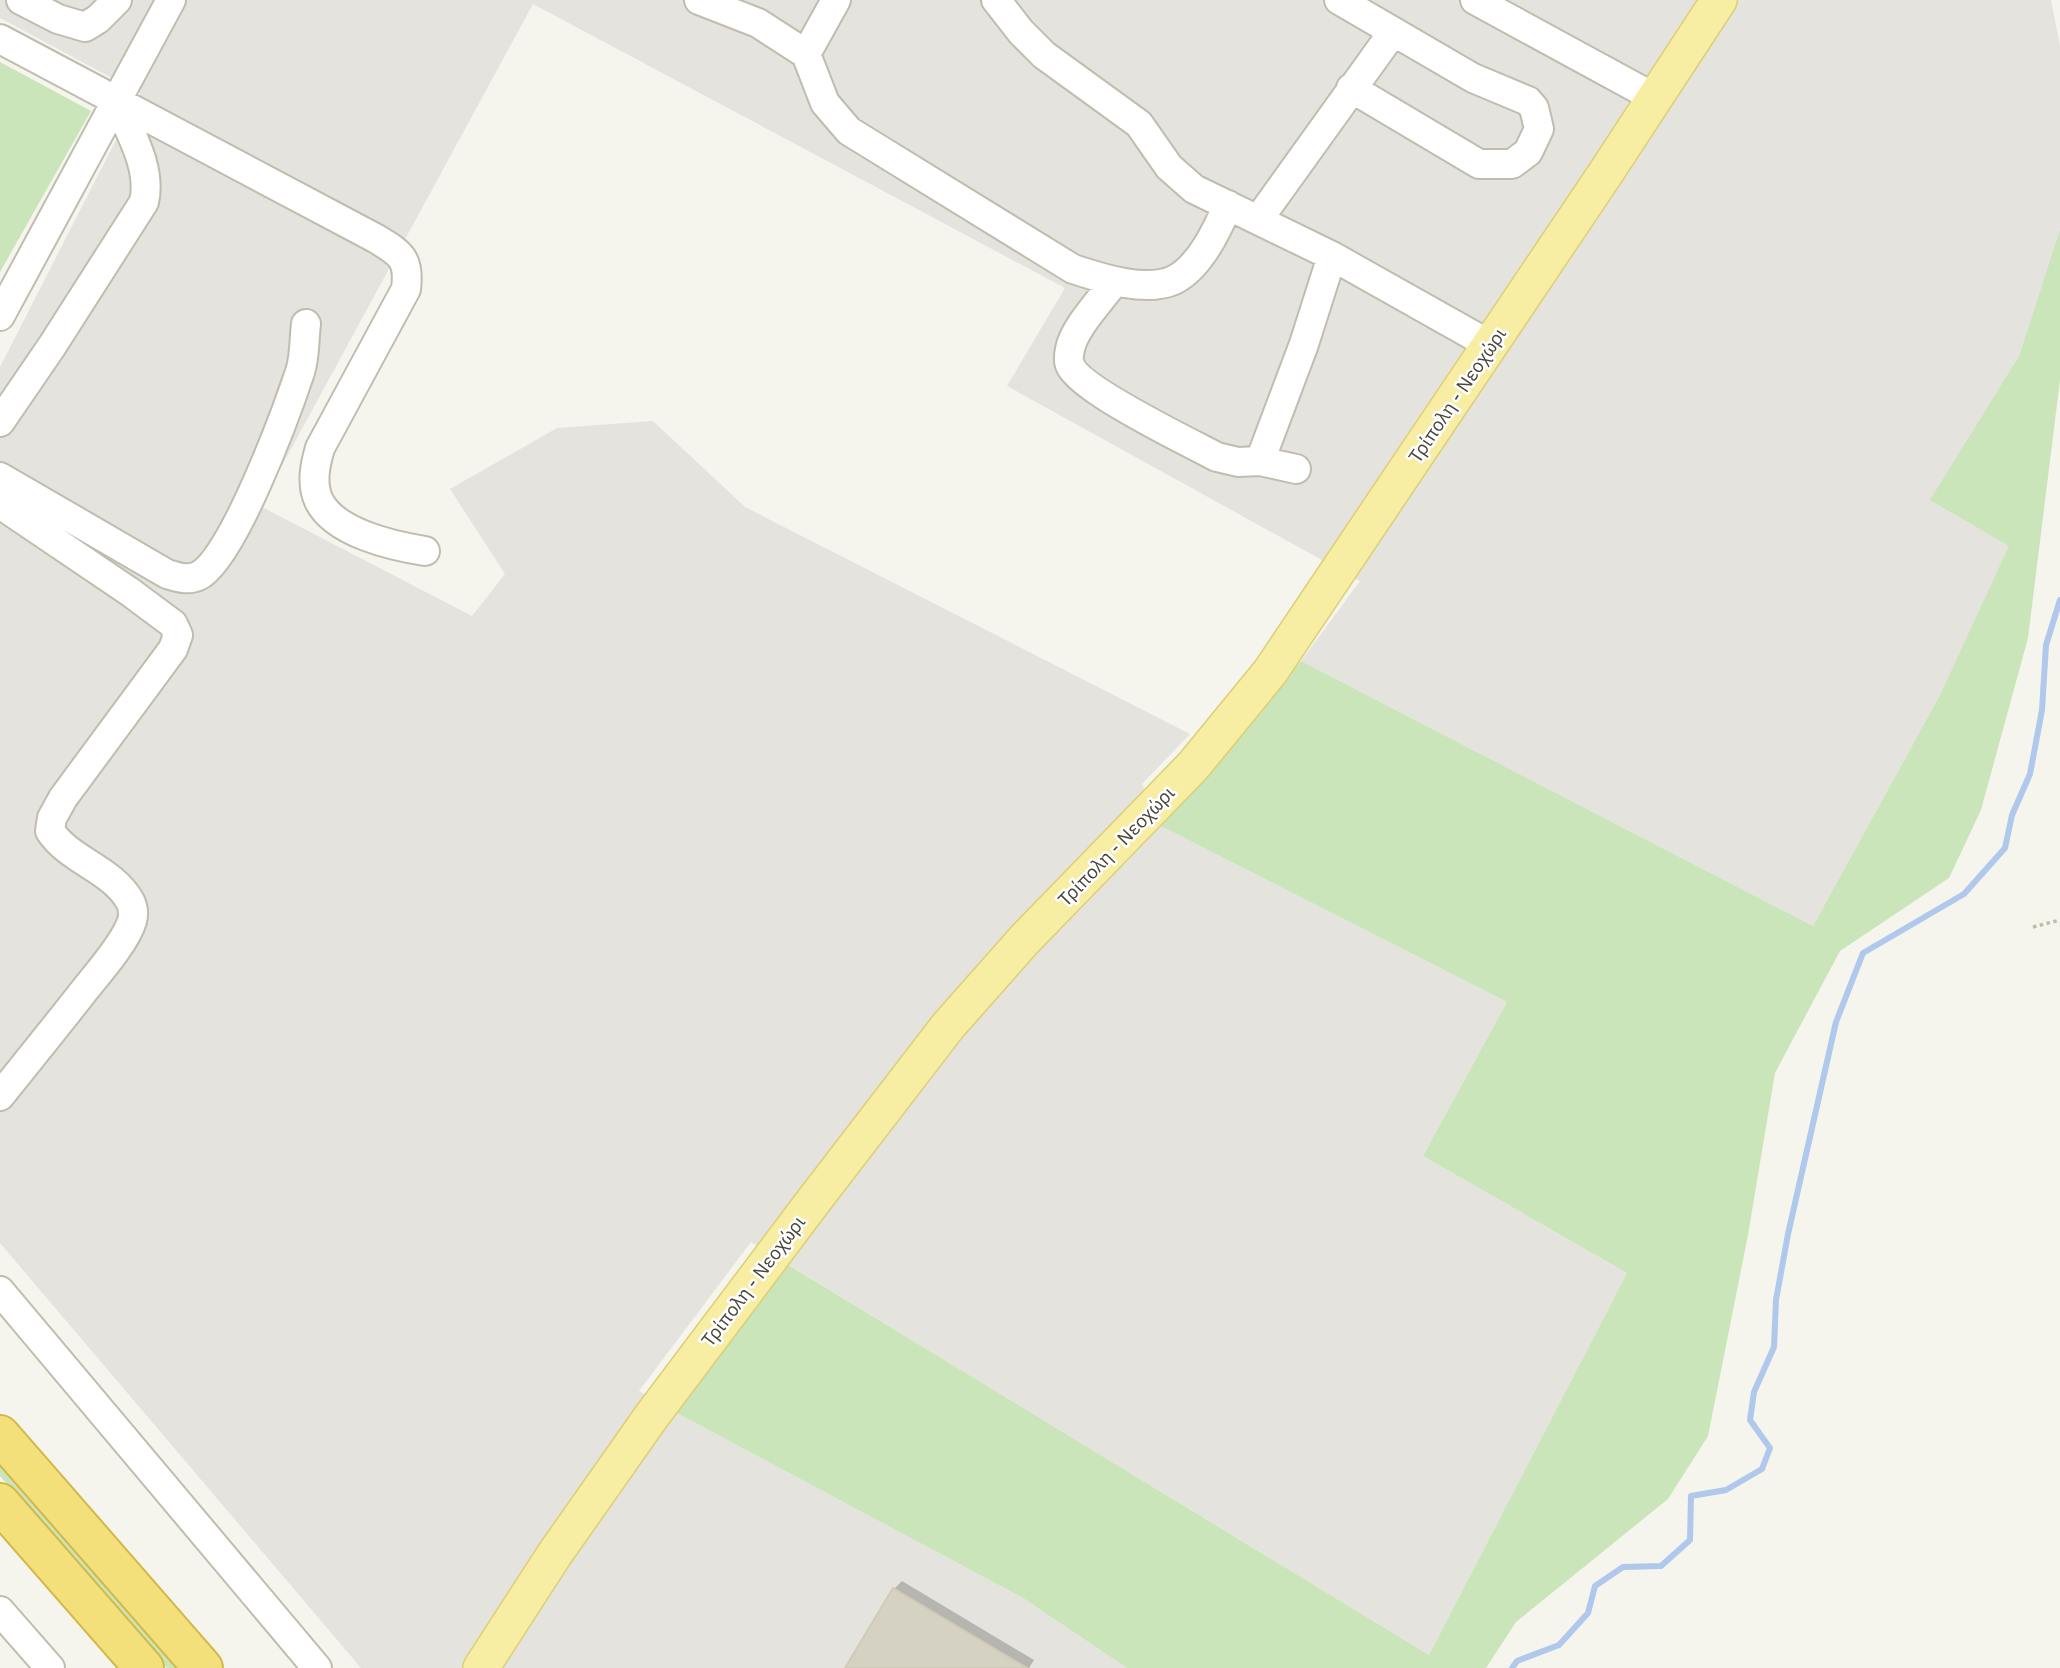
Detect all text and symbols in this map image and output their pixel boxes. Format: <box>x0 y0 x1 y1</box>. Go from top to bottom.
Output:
street label: Τρίπολη - Νεοχώρι <box>1403 322 1511 467</box>
street label: Τρίπολη - Νεοχώρι <box>1052 781 1180 911</box>
street label: Τρίπολη - Νεοχώρι <box>696 1210 810 1351</box>

